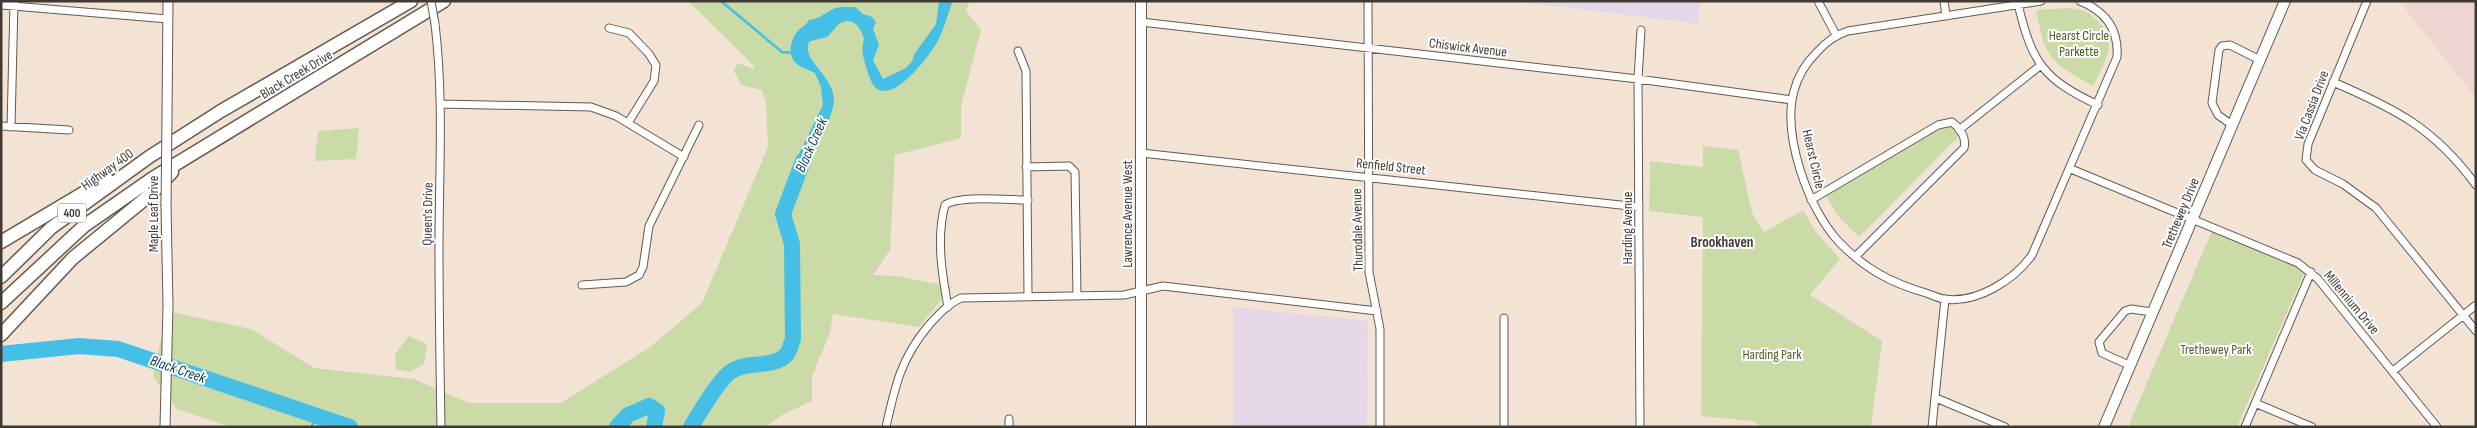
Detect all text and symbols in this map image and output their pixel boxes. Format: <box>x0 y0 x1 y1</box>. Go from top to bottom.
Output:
park label: Hearst Circle Parkette <box>2049 27 2109 60</box>
street label: Chiswick Avenue <box>1428 34 1508 61</box>
street label: Black Creek Drive <box>257 46 335 103</box>
street label: Via Cassia Drive <box>2290 68 2332 142</box>
water label: Black Creek <box>791 115 832 175</box>
street label: Hearst Circle <box>1798 128 1829 190</box>
street label: Highway 400 <box>78 145 137 194</box>
street label: Renfield Street <box>1355 154 1427 179</box>
street label: Lawrence Avenue West <box>1119 160 1136 268</box>
street label: Trethewey Drive <box>2158 175 2203 251</box>
street label: Maple Leaf Drive <box>145 176 162 252</box>
street label: Queen's Drive <box>418 182 437 246</box>
street label: Thurodale Avenue <box>1348 188 1367 272</box>
street label: Harding Avenue <box>1619 192 1636 264</box>
road number: 400 <box>58 204 86 222</box>
district label: Brookhaven <box>1691 233 1753 252</box>
street label: Millennium Drive <box>2320 267 2383 338</box>
park label: Trethewey Park <box>2180 341 2252 358</box>
park label: Harding Park <box>1742 346 1802 363</box>
water label: Black Creek <box>148 351 209 388</box>

